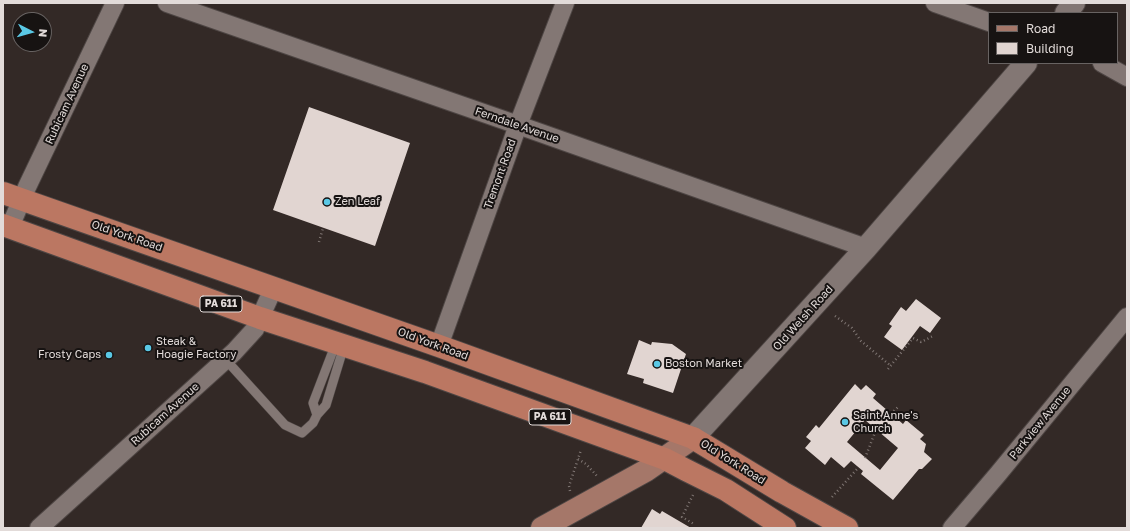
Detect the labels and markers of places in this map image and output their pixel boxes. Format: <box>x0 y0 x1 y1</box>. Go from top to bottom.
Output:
place label: Zen Leaf <box>335 195 380 209</box>
marker: Zen Leaf <box>322 197 332 207</box>
place label: Steak & Hoagie Factory <box>156 335 236 361</box>
marker: Steak & Hoagie Factory <box>143 343 153 353</box>
place label: Frosty Caps <box>38 348 101 362</box>
marker: Frosty Caps <box>104 350 114 360</box>
place label: Boston Market <box>665 357 742 371</box>
marker: Boston Market <box>652 359 662 369</box>
place label: Saint Anne's Church <box>853 409 918 435</box>
marker: Saint Anne's Church <box>840 417 850 427</box>

